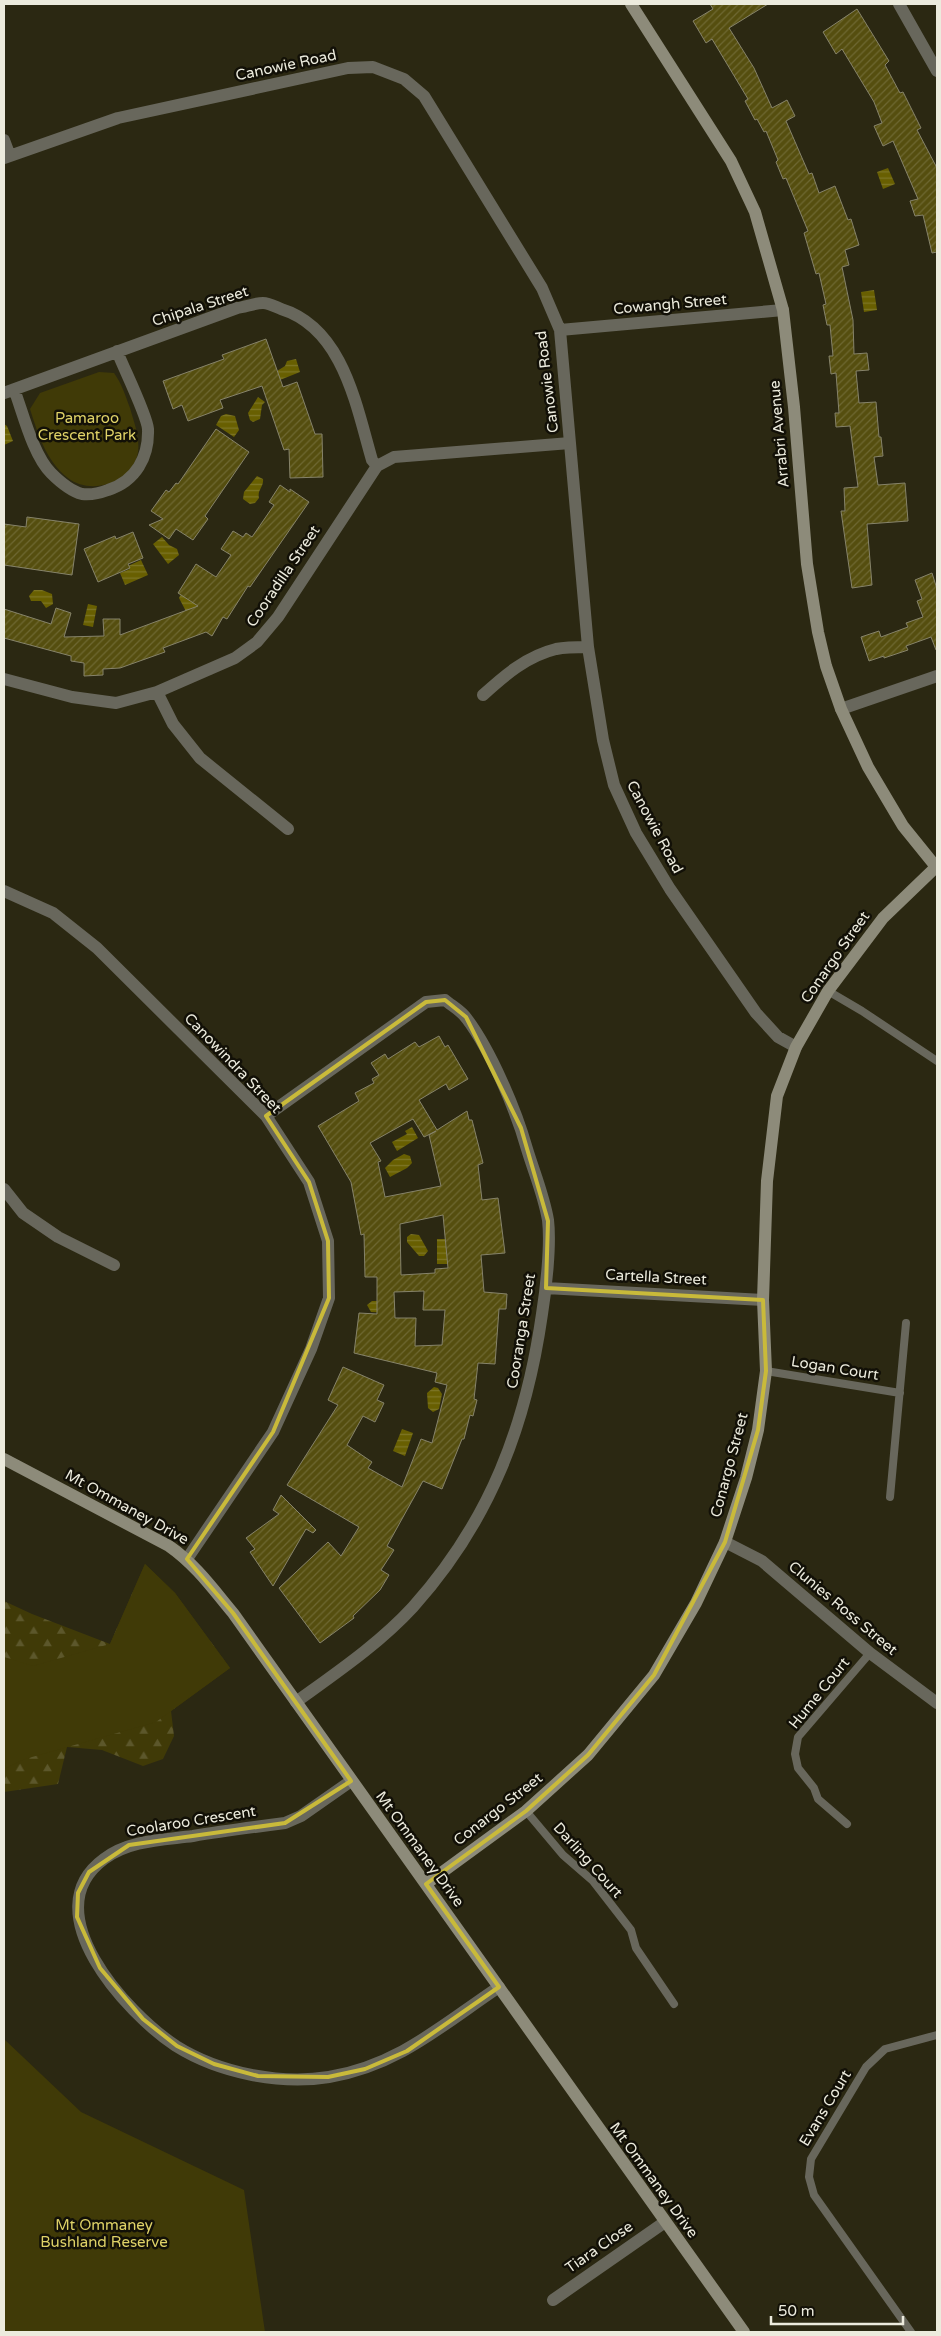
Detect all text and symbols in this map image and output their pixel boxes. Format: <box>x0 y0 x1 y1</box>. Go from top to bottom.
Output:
street label: Canowie Road <box>234 46 338 84</box>
street label: Chipala Street <box>150 282 251 330</box>
street label: Cowangh Street <box>612 290 728 318</box>
street label: Canowie Road <box>532 330 562 434</box>
street label: Arrabri Avenue <box>765 380 793 488</box>
park label: Pamaroo Crescent Park <box>38 409 136 444</box>
street label: Cooradilla Street <box>242 522 324 630</box>
street label: Canowie Road <box>623 777 687 877</box>
street label: Conargo Street <box>797 907 873 1006</box>
street label: Canowindra Street <box>181 1009 286 1117</box>
street label: Cartella Street <box>605 1265 707 1289</box>
street label: Cooranga Street <box>503 1272 539 1390</box>
street label: Logan Court <box>790 1352 880 1384</box>
street label: Conargo Street <box>706 1410 752 1519</box>
street label: Mt Ommaney Drive <box>62 1466 192 1548</box>
street label: Clunies Ross Street <box>785 1557 901 1659</box>
street label: Hume Court <box>785 1654 853 1732</box>
street label: Conargo Street <box>450 1769 546 1849</box>
street label: Mt Ommaney Drive <box>372 1788 468 1910</box>
street label: Coolaroo Crescent <box>125 1802 257 1840</box>
street label: Darling Court <box>549 1819 627 1902</box>
street label: Evans Court <box>795 2066 855 2149</box>
street label: Mt Ommaney Drive <box>606 2119 702 2241</box>
park label: Mt Ommaney Bushland Reserve <box>40 2216 168 2251</box>
street label: Tiara Close <box>562 2217 636 2277</box>
scale bar <box>771 2294 904 2326</box>
text: 50 m <box>778 2302 815 2320</box>

